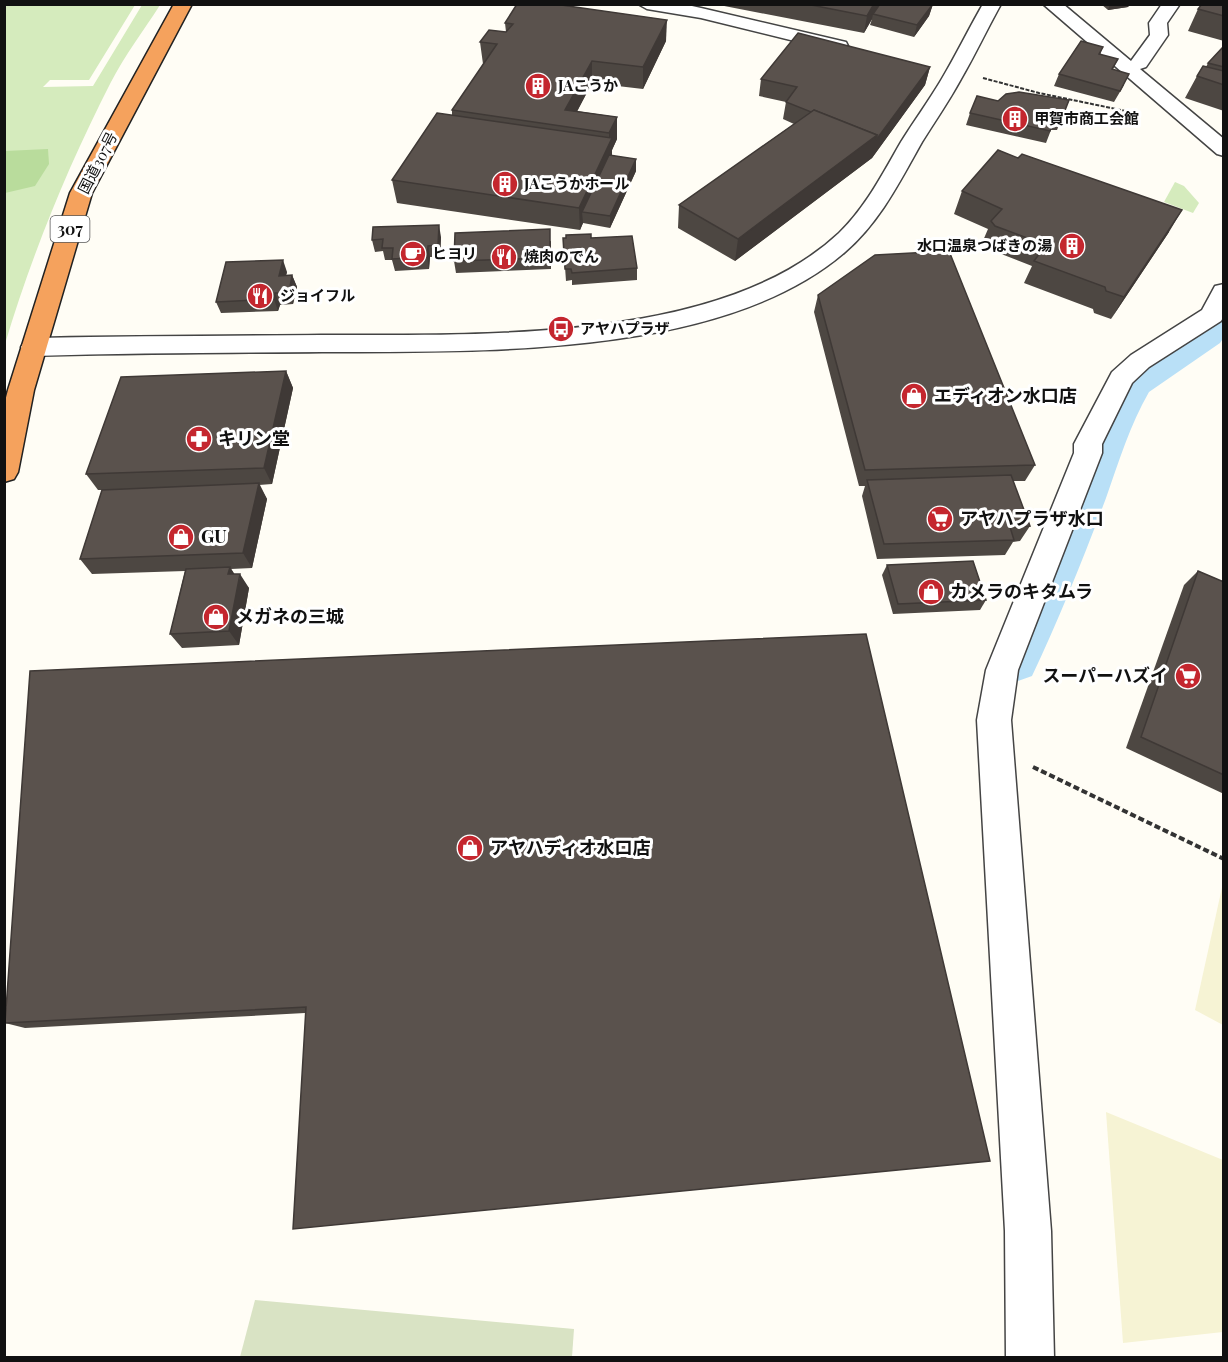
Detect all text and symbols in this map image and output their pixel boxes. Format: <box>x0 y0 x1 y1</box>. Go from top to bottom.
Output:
building icon: JAこうか <box>523 71 553 101</box>
place label: JAこうか <box>557 75 618 95</box>
building icon: 甲賀市商工会館 <box>1000 104 1030 134</box>
place label: 甲賀市商工会館 <box>1034 108 1139 128</box>
street label: 国道307号 <box>73 128 121 197</box>
building icon: JAこうかホール <box>490 169 520 199</box>
place label: JAこうかホール <box>523 173 629 193</box>
road number: 307 <box>50 216 90 242</box>
building icon: 水口温泉つばきの湯 <box>1057 231 1087 261</box>
place label: 水口温泉つばきの湯 <box>917 235 1052 255</box>
cafe icon: ヒヨリ <box>398 239 428 269</box>
restaurant icon: 焼肉のでん <box>489 242 519 272</box>
place label: ヒヨリ <box>432 243 477 263</box>
place label: 焼肉のでん <box>524 246 599 266</box>
restaurant icon: ジョイフル <box>245 281 275 311</box>
place label: ジョイフル <box>280 285 355 305</box>
bus stop icon: アヤハプラザ <box>546 314 576 344</box>
place label: アヤハプラザ <box>580 318 670 338</box>
shop icon: エディオン水口店 <box>899 381 929 411</box>
place label: エディオン水口店 <box>934 383 1077 407</box>
pharmacy icon: キリン堂 <box>184 424 214 454</box>
place label: キリン堂 <box>218 426 290 450</box>
supermarket icon: アヤハプラザ水口 <box>925 504 955 534</box>
place label: アヤハプラザ水口 <box>960 506 1104 530</box>
shop icon: GU <box>166 522 196 552</box>
place label: GU <box>201 524 227 548</box>
shop icon: カメラのキタムラ <box>916 577 946 607</box>
place label: カメラのキタムラ <box>950 579 1093 603</box>
shop icon: メガネの三城 <box>201 602 231 632</box>
place label: メガネの三城 <box>236 604 344 628</box>
supermarket icon: スーパーハズイ <box>1173 661 1203 691</box>
place label: スーパーハズイ <box>1043 663 1168 687</box>
shop icon: アヤハディオ水口店 <box>455 833 485 863</box>
place label: アヤハディオ水口店 <box>490 835 650 859</box>

